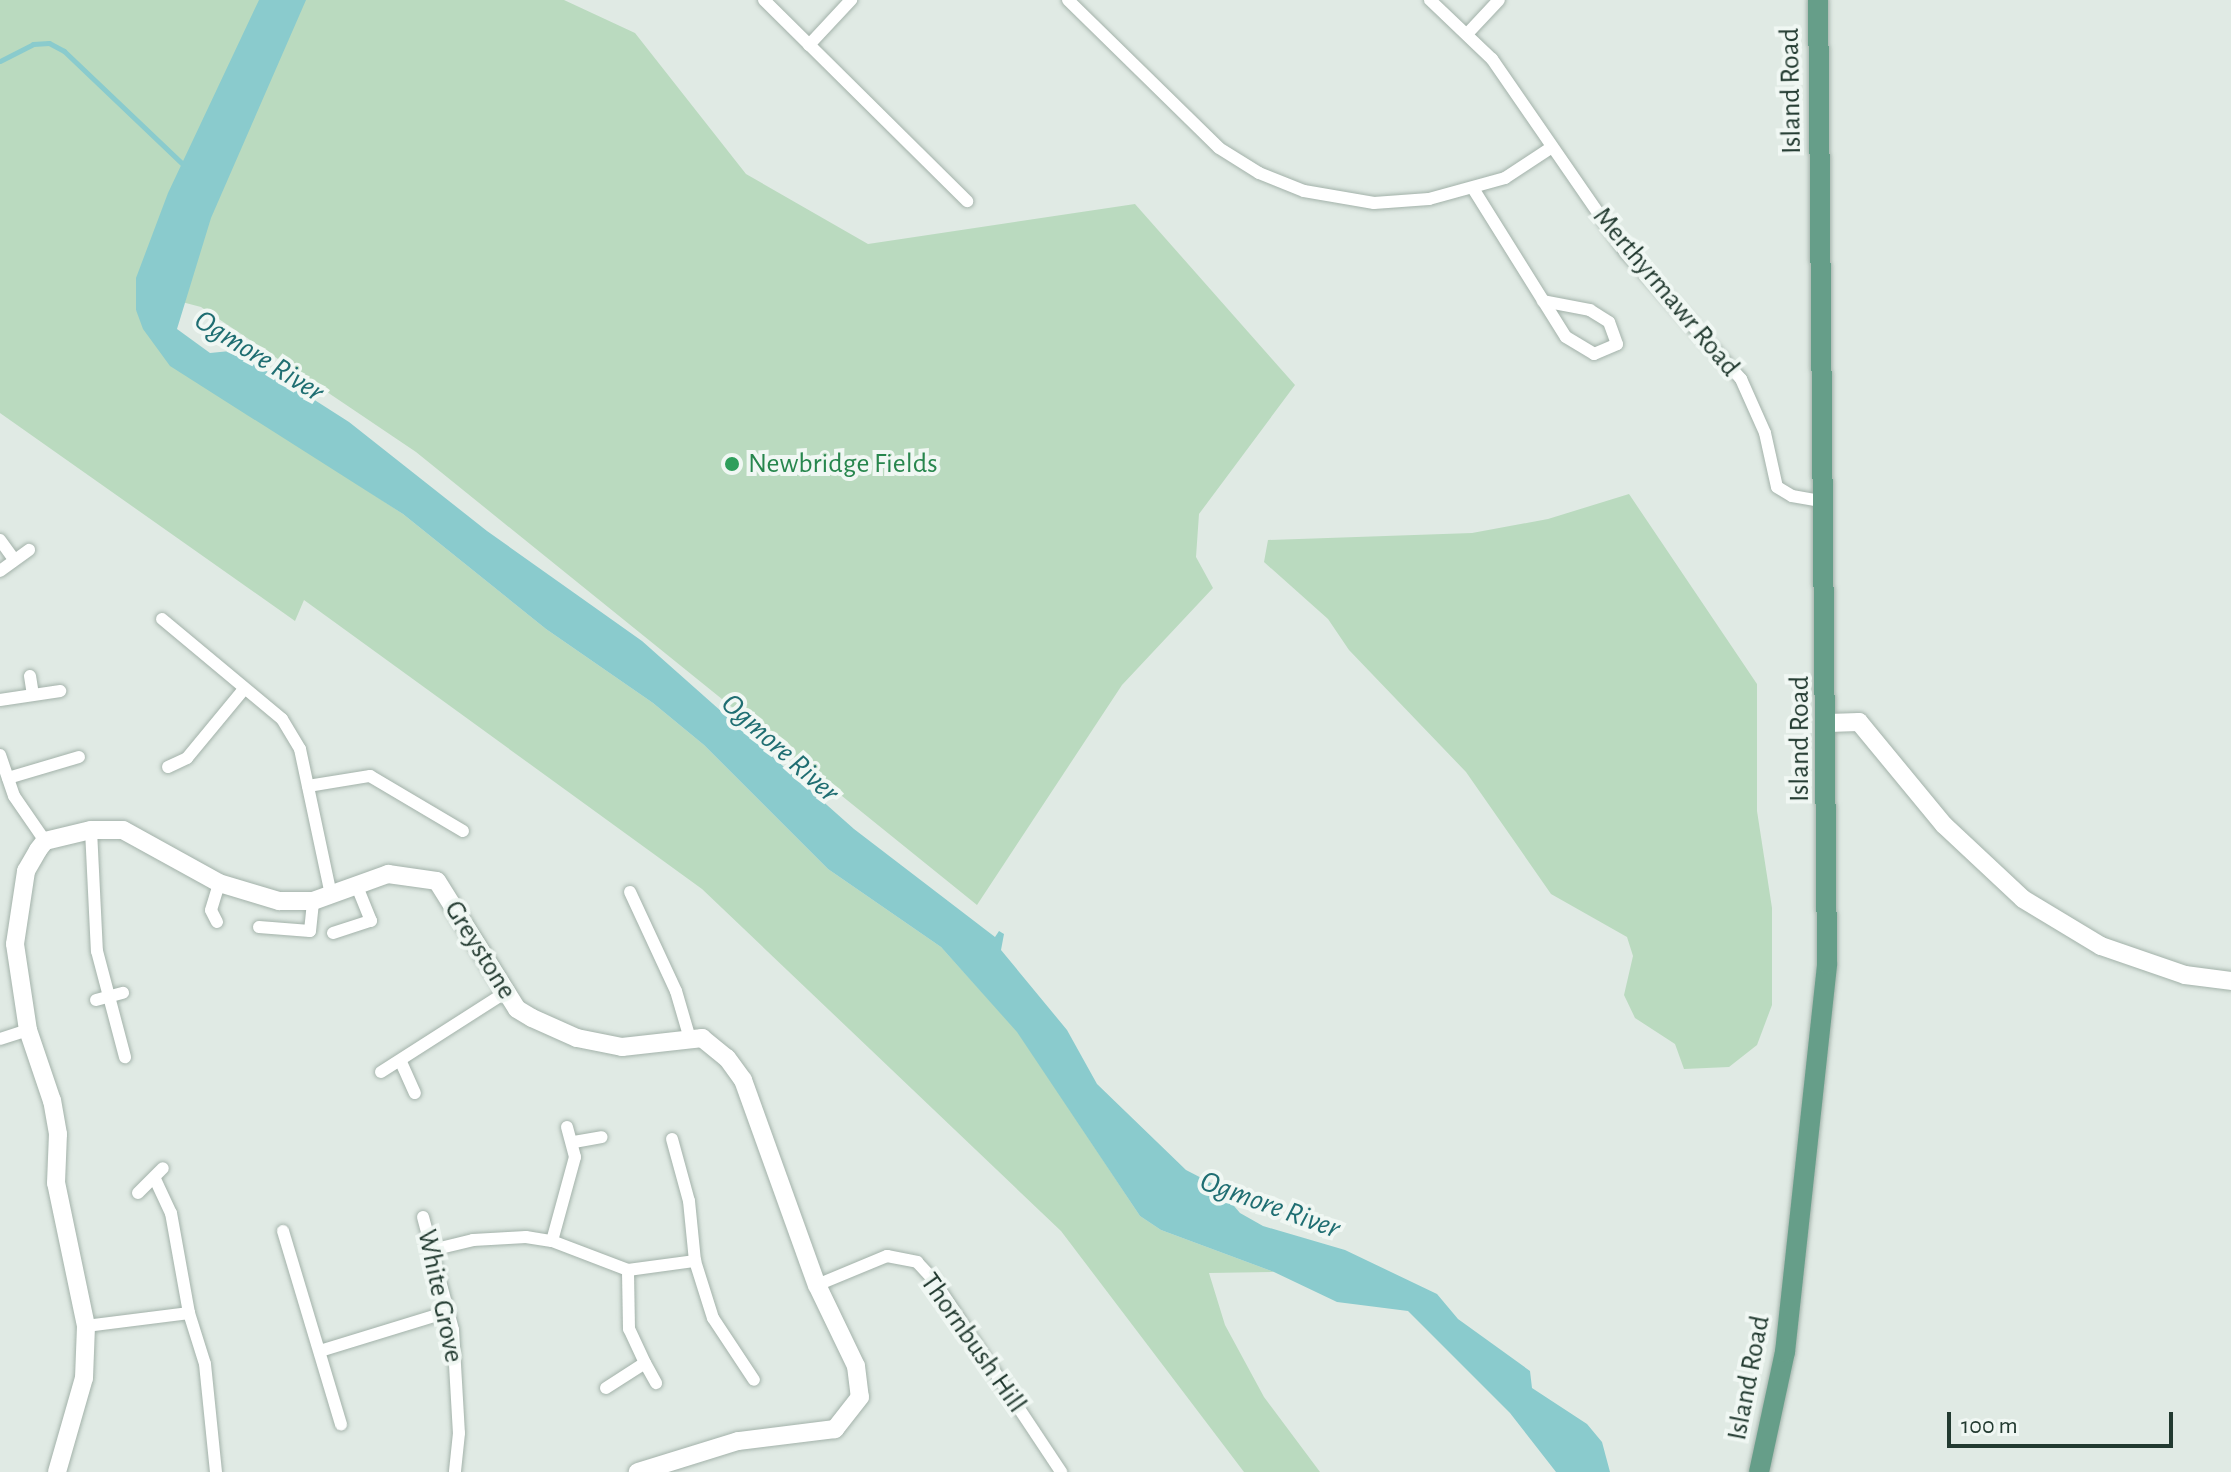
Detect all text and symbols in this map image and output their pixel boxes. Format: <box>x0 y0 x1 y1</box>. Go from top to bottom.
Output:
street label: Island Road <box>1773 28 1809 154</box>
street label: Merthyrmawr Road <box>1585 201 1747 383</box>
water label: Ogmore River <box>188 302 330 410</box>
place label: Newbridge Fields <box>748 447 938 481</box>
marker: Newbridge Fields <box>723 455 741 473</box>
street label: Island Road <box>1783 676 1817 802</box>
water label: Ogmore River <box>714 686 846 810</box>
street label: Greystone <box>437 895 523 1005</box>
water label: Ogmore River <box>1195 1163 1345 1247</box>
street label: White Grove <box>410 1226 470 1366</box>
street label: Thornbush Hill <box>913 1267 1033 1419</box>
street label: Island Road <box>1720 1313 1778 1443</box>
scale bar <box>1951 1396 2177 1446</box>
text: 100 m <box>1961 1414 2018 1438</box>

